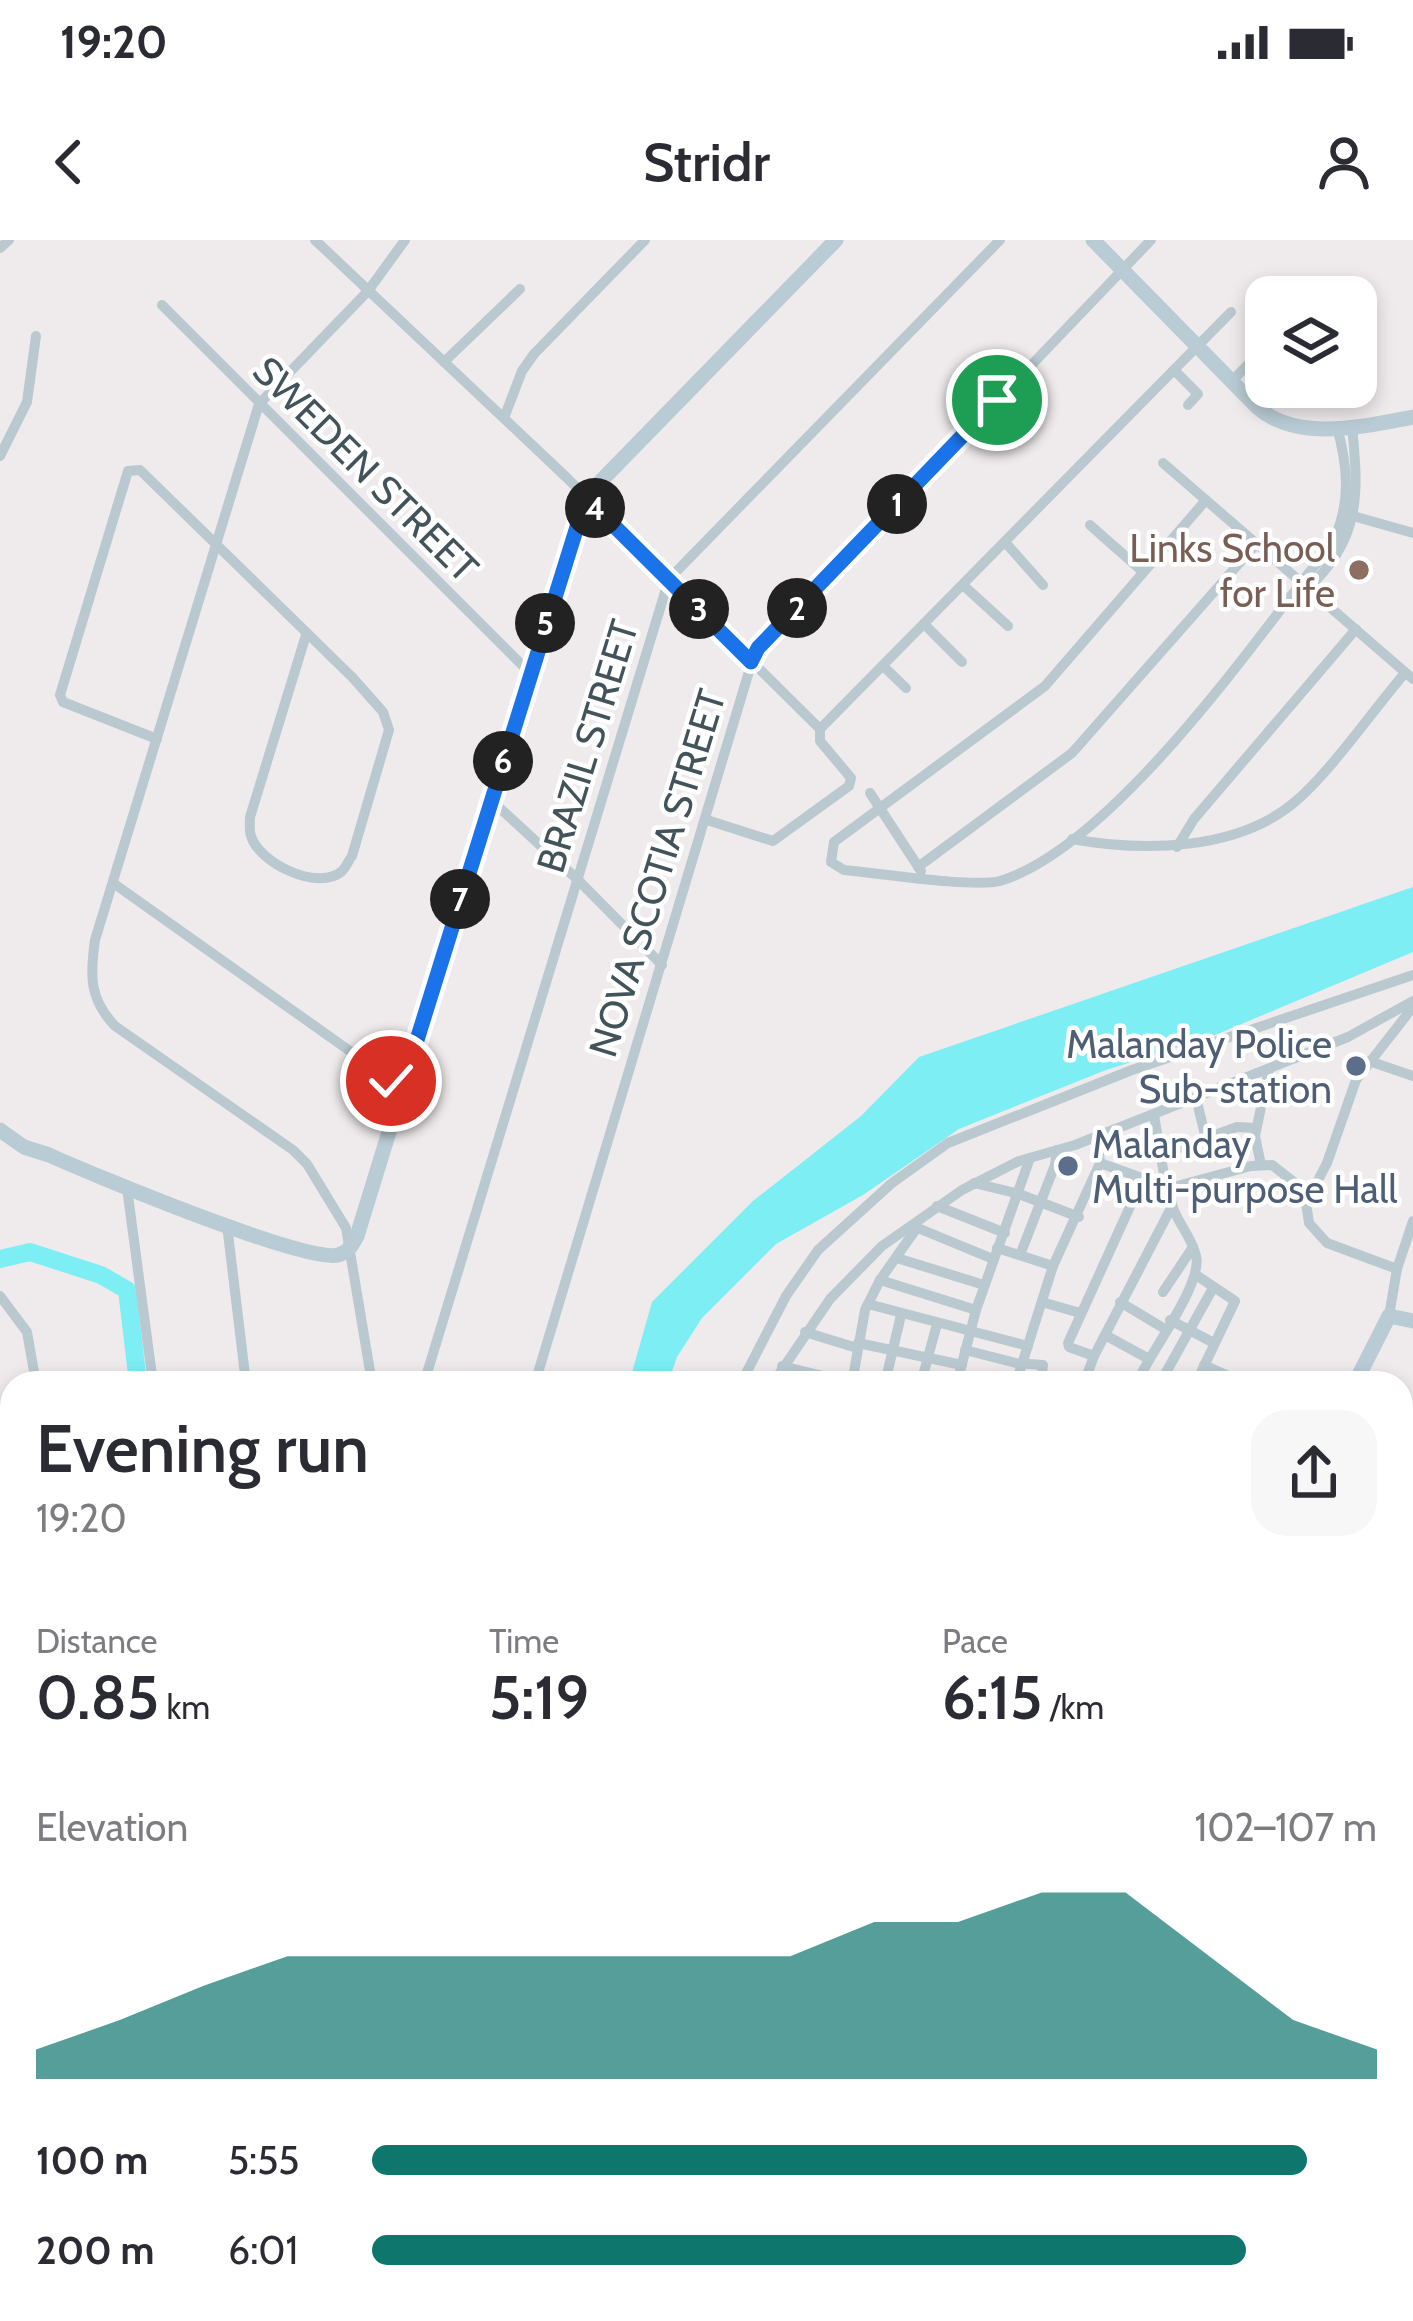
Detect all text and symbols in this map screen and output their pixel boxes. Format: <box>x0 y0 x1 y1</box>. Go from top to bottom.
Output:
text: 19:20 <box>60 15 167 69</box>
icon: back <box>36 129 102 195</box>
text: Stridr <box>643 129 770 195</box>
icon: person <box>1311 129 1377 195</box>
map controls <box>1245 276 1377 408</box>
button: layers <box>1245 276 1377 408</box>
street label: SWEDEN STREET <box>243 346 489 592</box>
pin <box>946 349 1048 451</box>
icon: arrive <box>964 367 1030 433</box>
pin: 1 <box>867 474 927 534</box>
pin: 4 <box>565 478 625 538</box>
text: 1 <box>891 484 903 524</box>
text: 4 <box>585 488 605 528</box>
place label: Links School for Life <box>1129 524 1335 617</box>
marker: Links School for Life <box>1346 557 1372 583</box>
pin: 2 <box>767 578 827 638</box>
pin: 3 <box>669 579 729 639</box>
text: 2 <box>788 588 806 628</box>
text: 3 <box>690 589 708 629</box>
pin: 5 <box>515 593 575 653</box>
text: 5 <box>536 603 554 643</box>
street label: BRAZIL STREET <box>526 614 648 878</box>
street label: NOVA SCOTIA STREET <box>578 683 736 1063</box>
pin: 6 <box>473 731 533 791</box>
text: 6 <box>494 741 512 781</box>
pin: 7 <box>430 869 490 929</box>
text: 7 <box>452 879 468 919</box>
place label: Malanday Police Sub-station <box>1066 1020 1332 1113</box>
pin <box>340 1030 442 1132</box>
icon: check <box>358 1048 424 1114</box>
marker: Malanday Police Sub-station <box>1343 1053 1369 1079</box>
place label: Malanday Multi-purpose Hall <box>1092 1120 1397 1213</box>
marker: Malanday Multi-purpose Hall <box>1055 1153 1081 1179</box>
text: Evening run <box>36 1408 369 1489</box>
button: share <box>1251 1410 1377 1536</box>
text: 19:20 <box>36 1494 127 1542</box>
text: Distance <box>36 1621 157 1661</box>
text: Time <box>489 1621 559 1661</box>
text: Pace <box>942 1621 1008 1661</box>
text: 0.85 <box>36 1661 159 1734</box>
text: 5:19 <box>489 1661 589 1734</box>
text: 6:15 <box>942 1661 1042 1734</box>
text: km <box>159 1687 210 1727</box>
text: /km <box>1042 1687 1104 1727</box>
text: Elevation <box>36 1803 188 1851</box>
text: 102–107 m <box>1194 1803 1377 1851</box>
text: 100 m <box>36 2136 148 2184</box>
text: 5:55 <box>228 2136 299 2184</box>
text: 200 m <box>36 2226 154 2274</box>
text: 6:01 <box>228 2226 298 2274</box>

